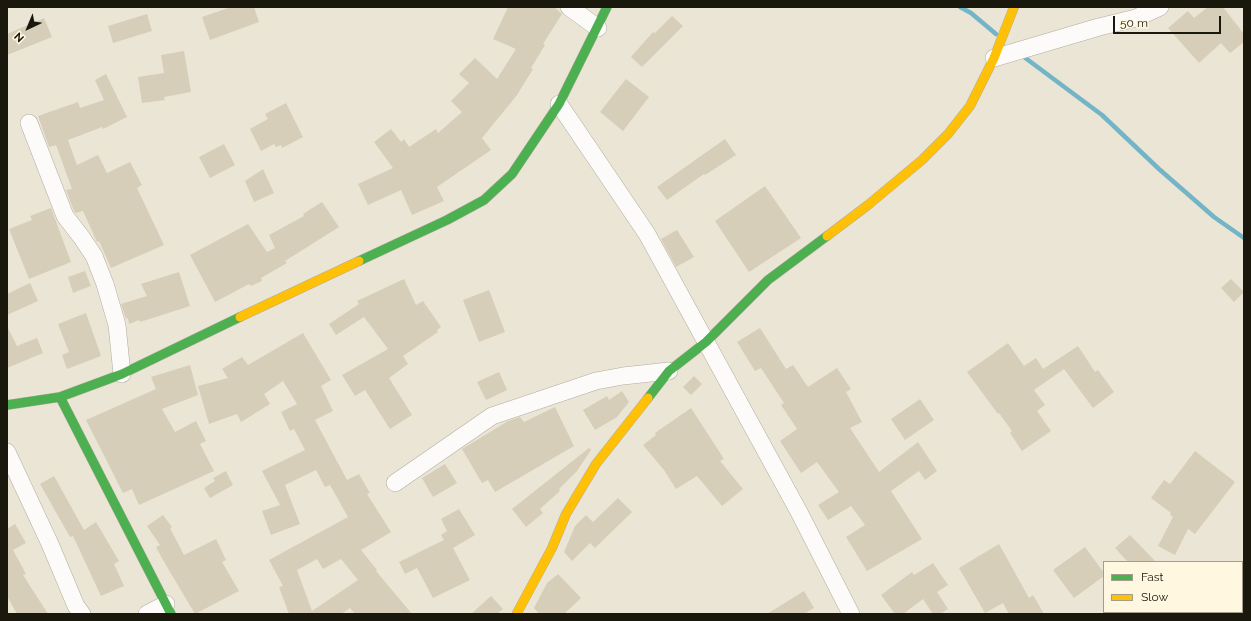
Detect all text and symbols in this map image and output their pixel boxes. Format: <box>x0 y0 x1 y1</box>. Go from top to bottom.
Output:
north arrow <box>8 8 48 48</box>
scale bar <box>1115 8 1223 34</box>
text: 50 m <box>1120 16 1148 30</box>
text: N <box>12 29 27 45</box>
legend <box>1103 561 1243 613</box>
text: Fast <box>1141 570 1164 584</box>
text: Slow <box>1141 590 1168 604</box>

